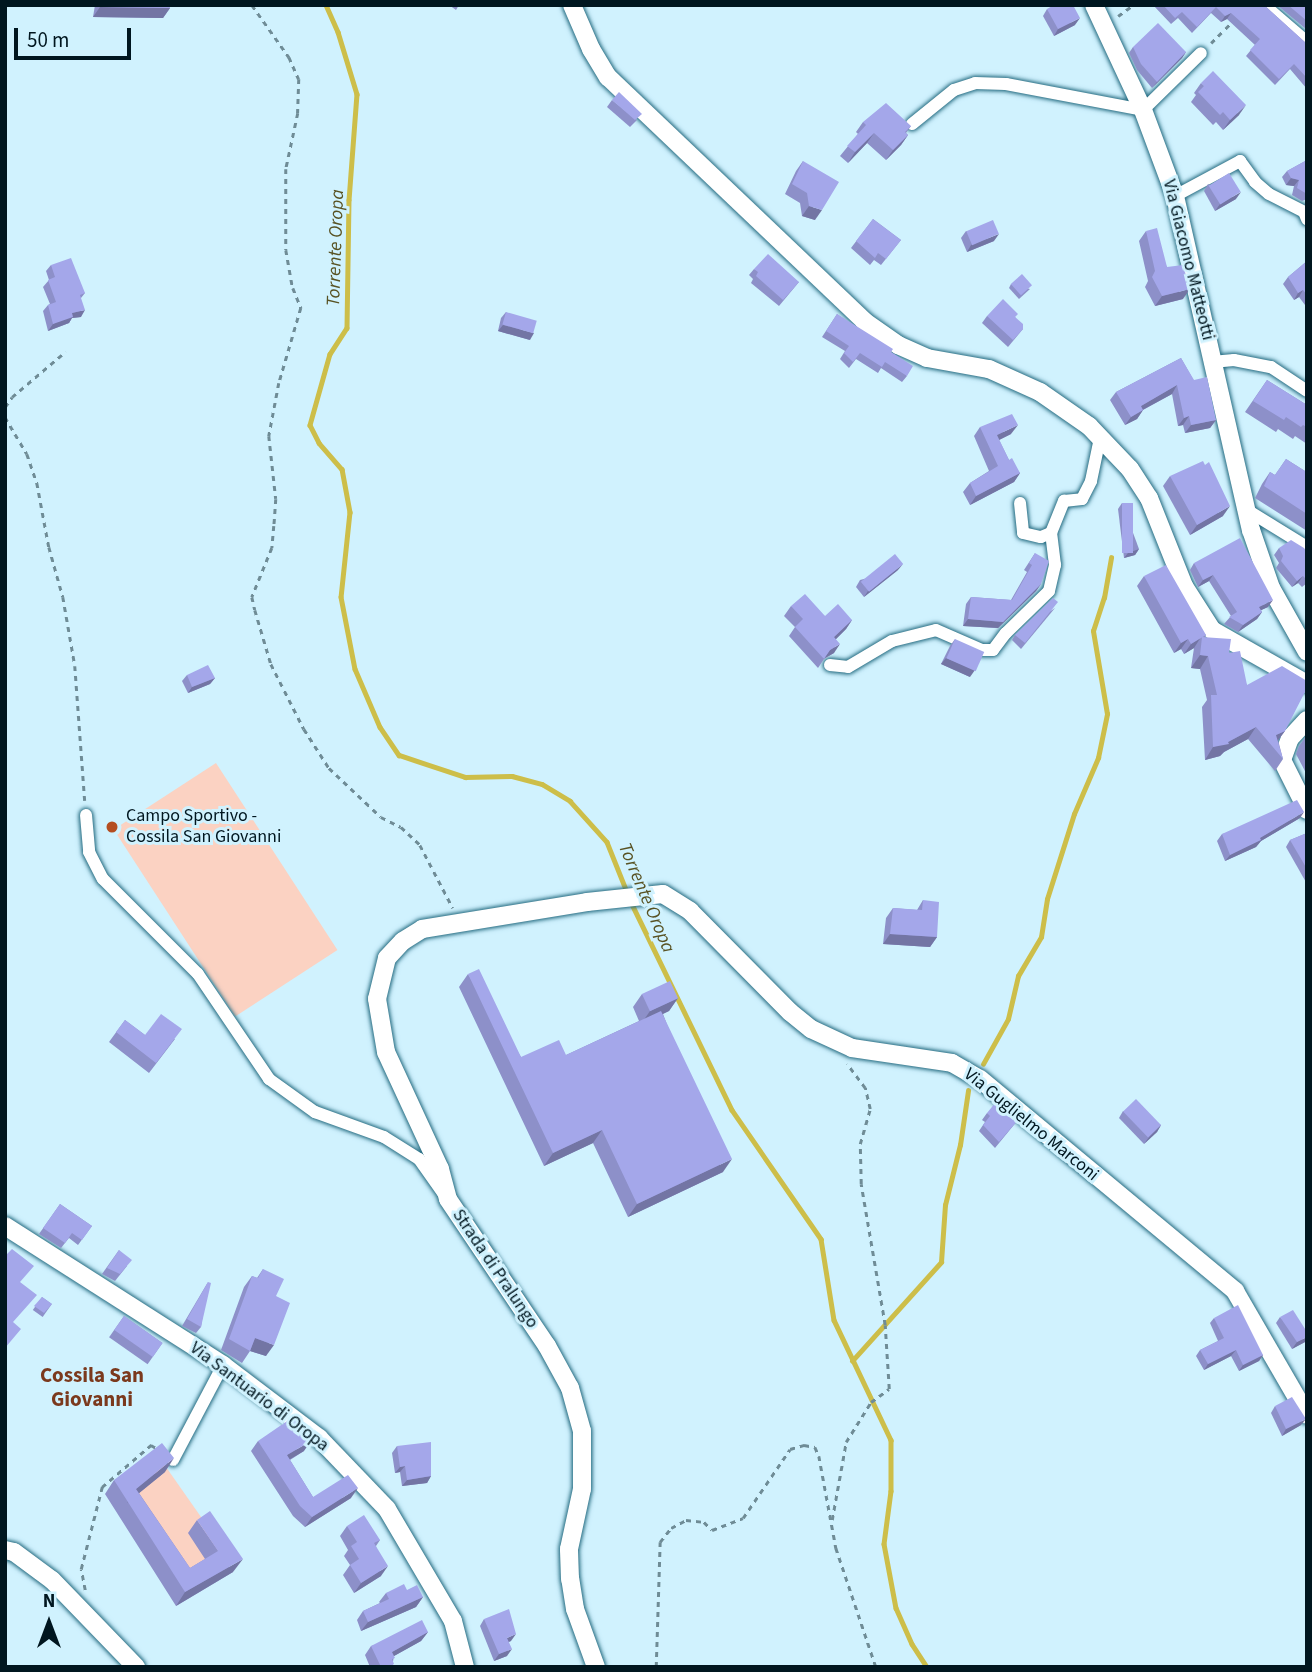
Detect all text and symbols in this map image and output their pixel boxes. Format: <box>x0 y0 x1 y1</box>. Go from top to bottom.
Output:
scale bar <box>18 14 135 58</box>
text: 50 m <box>27 25 69 55</box>
street label: Via Giacomo Matteotti <box>1158 177 1218 343</box>
water label: Torrente Oropa <box>323 189 349 307</box>
place label: Campo Sportivo - Cossila San Giovanni <box>126 806 281 848</box>
marker: Campo Sportivo - Cossila San Giovanni <box>104 819 120 835</box>
water label: Torrente Oropa <box>613 840 679 956</box>
street label: Via Guglielmo Marconi <box>959 1064 1103 1186</box>
street label: Strada di Pralungo <box>447 1205 543 1333</box>
street label: Via Santuario di Oropa <box>185 1338 333 1456</box>
district label: Cossila San Giovanni <box>40 1362 144 1412</box>
north arrow <box>14 1588 84 1658</box>
text: N <box>43 1588 55 1615</box>

